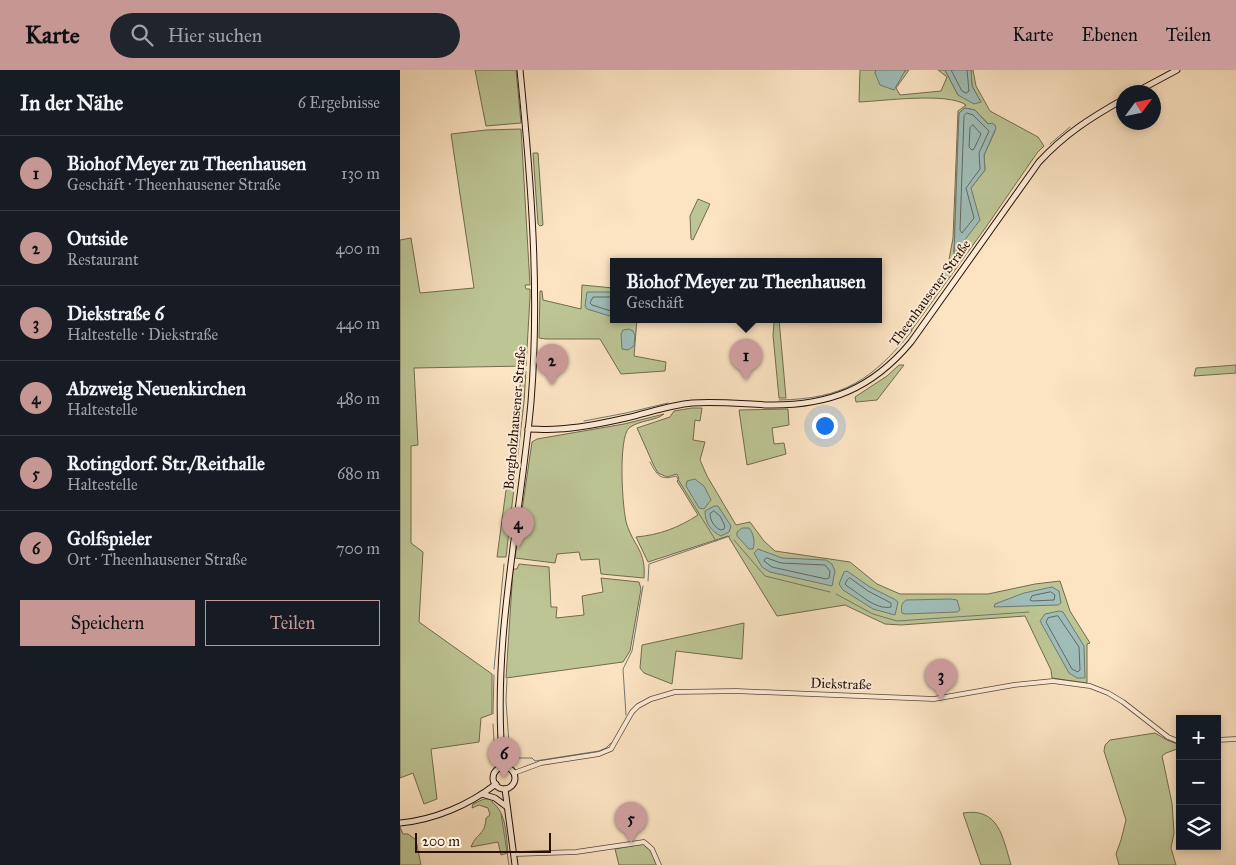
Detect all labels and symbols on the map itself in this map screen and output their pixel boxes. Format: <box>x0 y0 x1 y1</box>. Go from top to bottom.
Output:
north arrow <box>1116 85 1161 130</box>
street label: Theenhausener Straße <box>886 236 974 350</box>
pin: 1 <box>730 339 762 380</box>
pin: 2 <box>536 344 568 385</box>
street label: Borgholzhausener Straße <box>500 345 530 491</box>
your location <box>812 413 838 439</box>
pin: 4 <box>502 507 534 548</box>
pin: 3 <box>925 659 957 700</box>
street label: Diekstraße <box>810 674 872 694</box>
pin: 6 <box>488 737 520 778</box>
pin: 5 <box>615 802 647 843</box>
scale bar <box>415 830 551 853</box>

